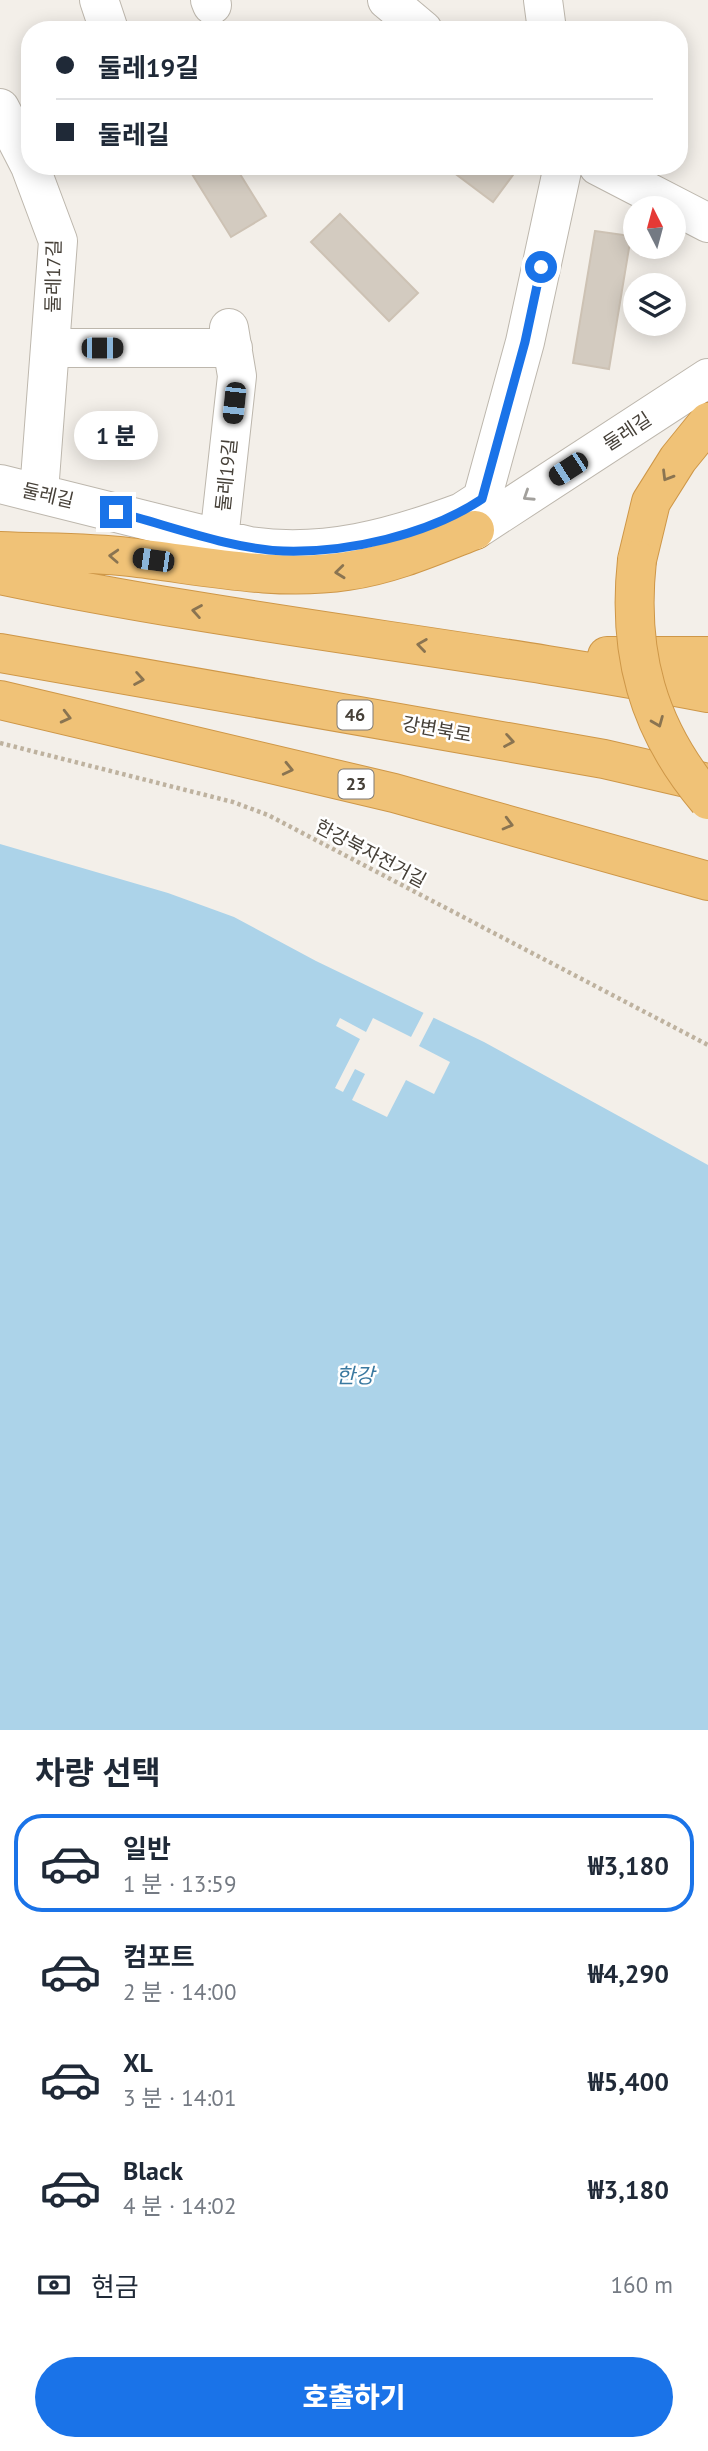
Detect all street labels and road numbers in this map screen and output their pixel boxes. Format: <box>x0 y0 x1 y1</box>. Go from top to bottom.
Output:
street label: 둘레17길 <box>40 239 66 313</box>
street label: 둘레길 <box>598 407 656 455</box>
street label: 둘레19길 <box>210 437 242 513</box>
street label: 둘레길 <box>20 477 76 513</box>
road number: 46 <box>338 700 372 730</box>
street label: 강변북로 <box>400 711 474 747</box>
road number: 23 <box>338 770 374 798</box>
street label: 한강북자전거길 <box>311 814 431 892</box>

